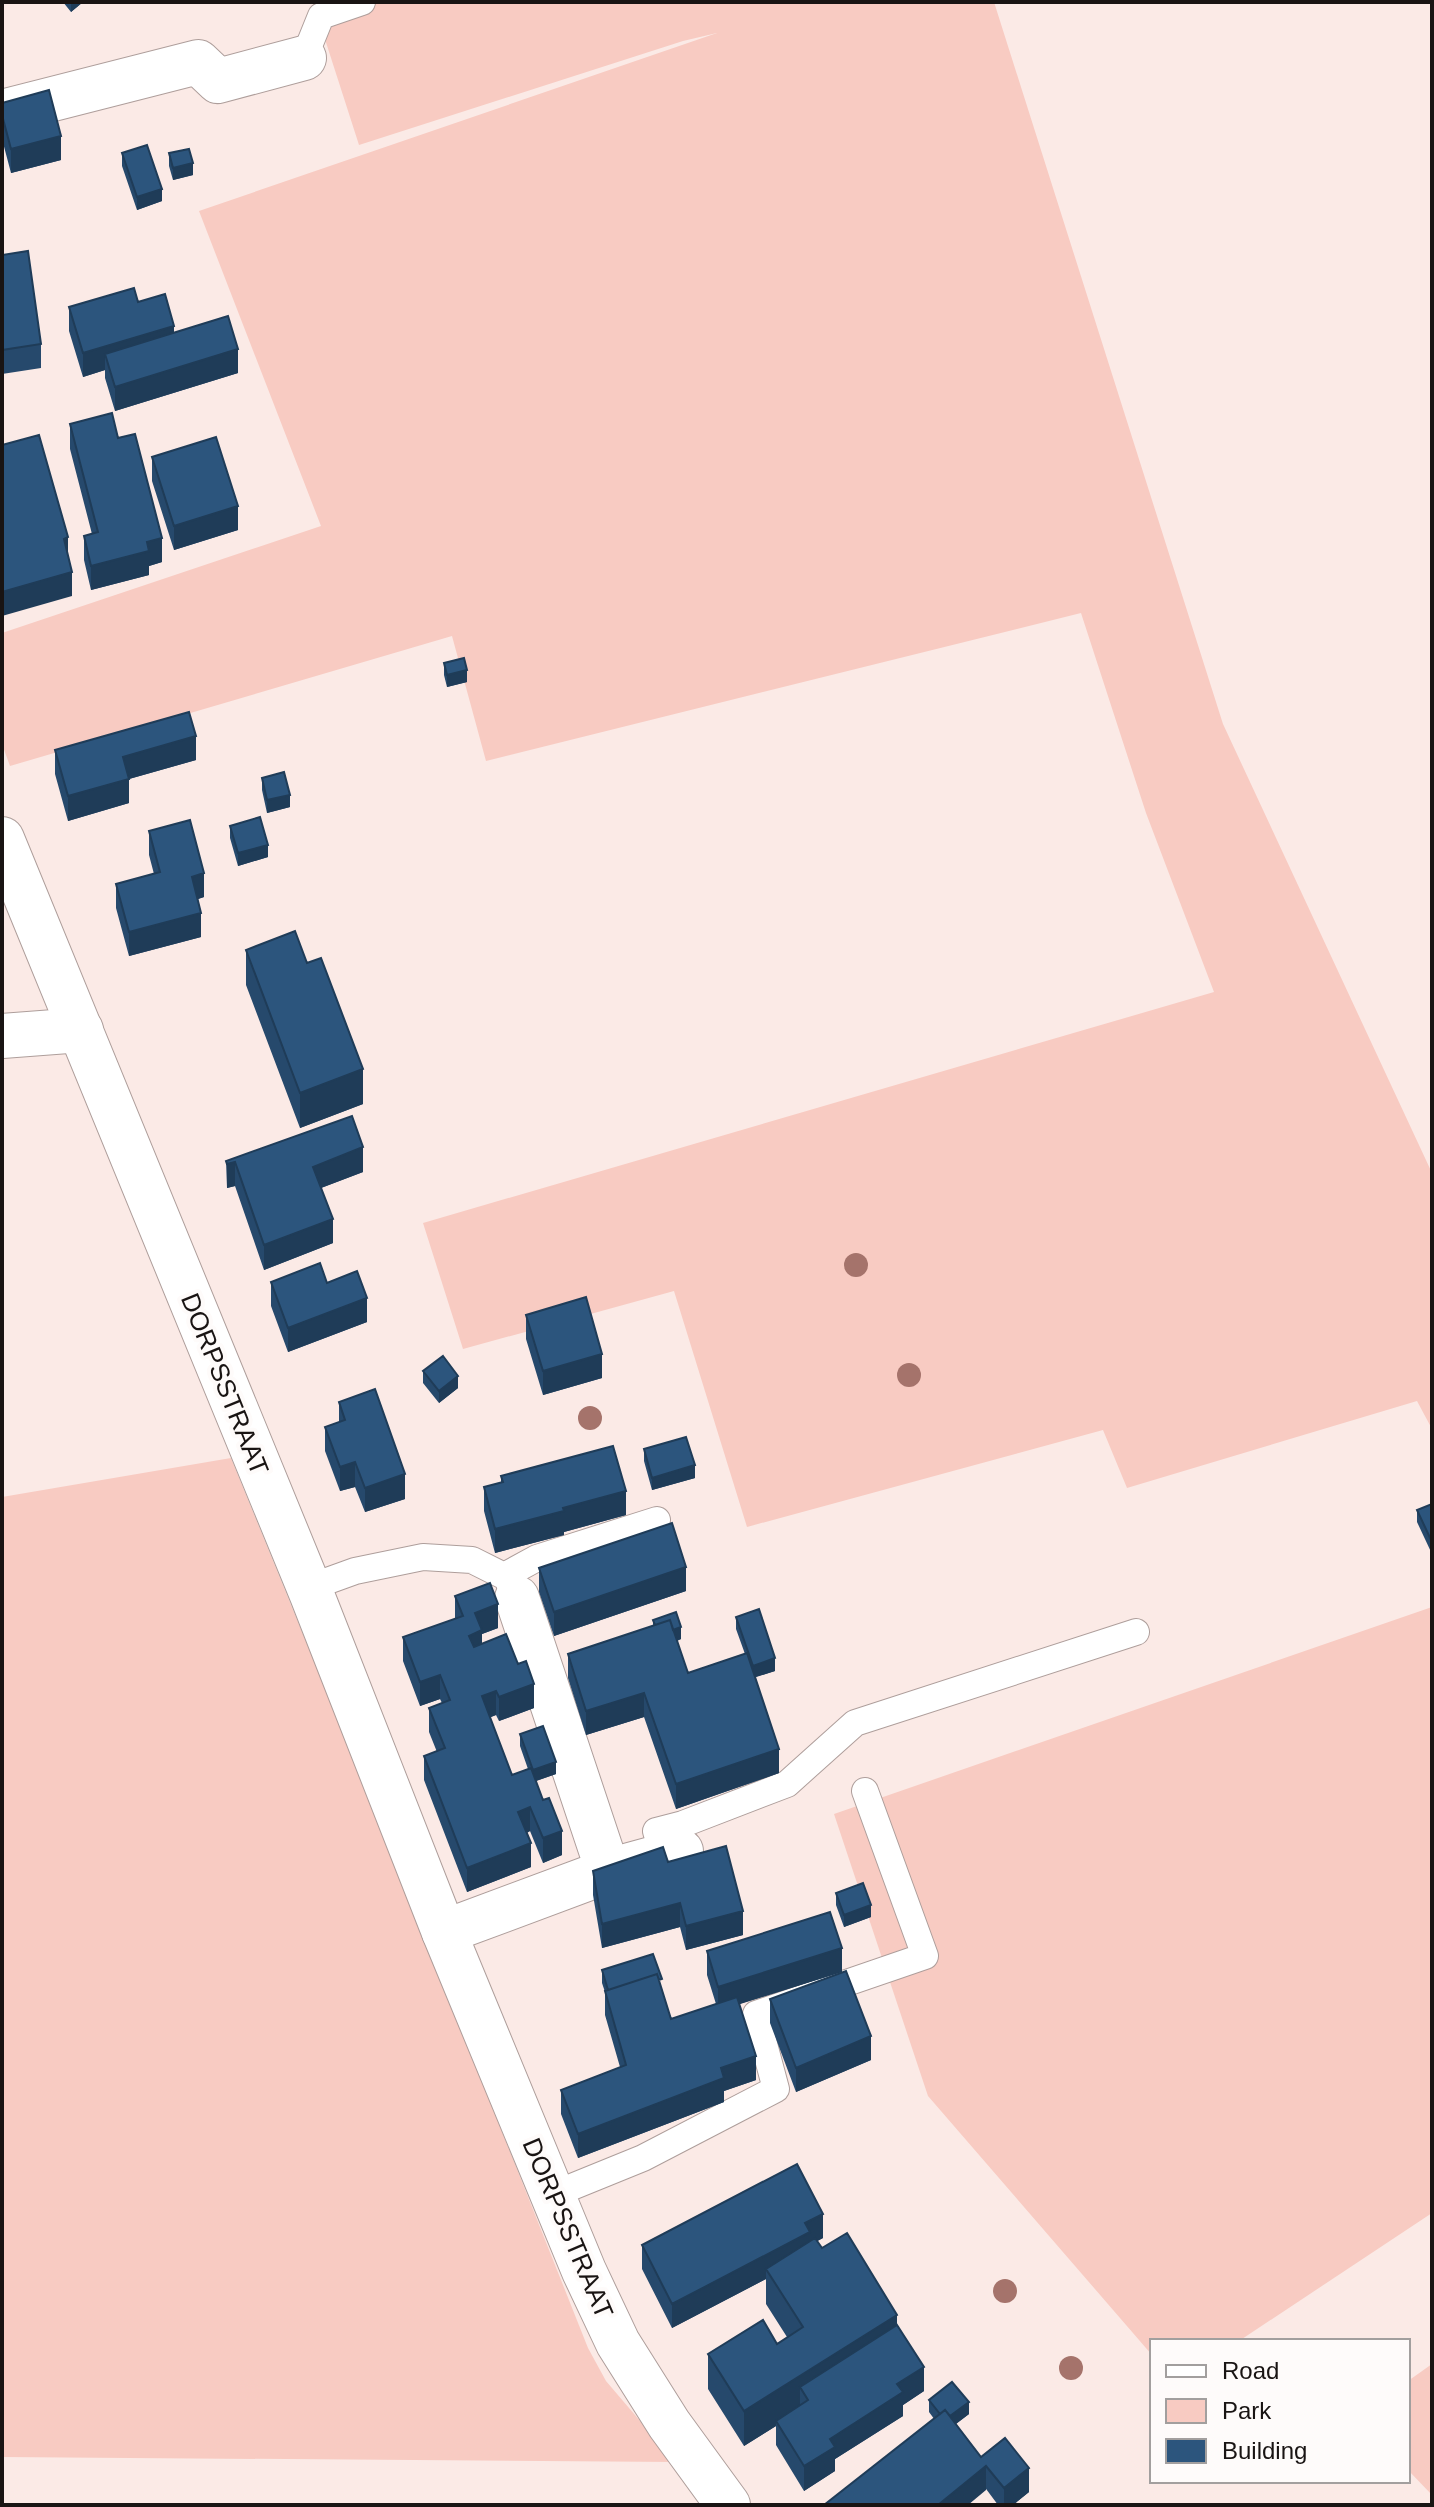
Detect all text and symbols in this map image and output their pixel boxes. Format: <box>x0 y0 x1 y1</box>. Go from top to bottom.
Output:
street label: DORPSSTRAAT <box>175 1289 275 1479</box>
street label: DORPSSTRAAT <box>516 2133 620 2323</box>
legend <box>1150 2339 1410 2483</box>
text: Road <box>1222 2357 1279 2384</box>
text: Park <box>1222 2397 1272 2424</box>
text: Building <box>1222 2437 1307 2464</box>

